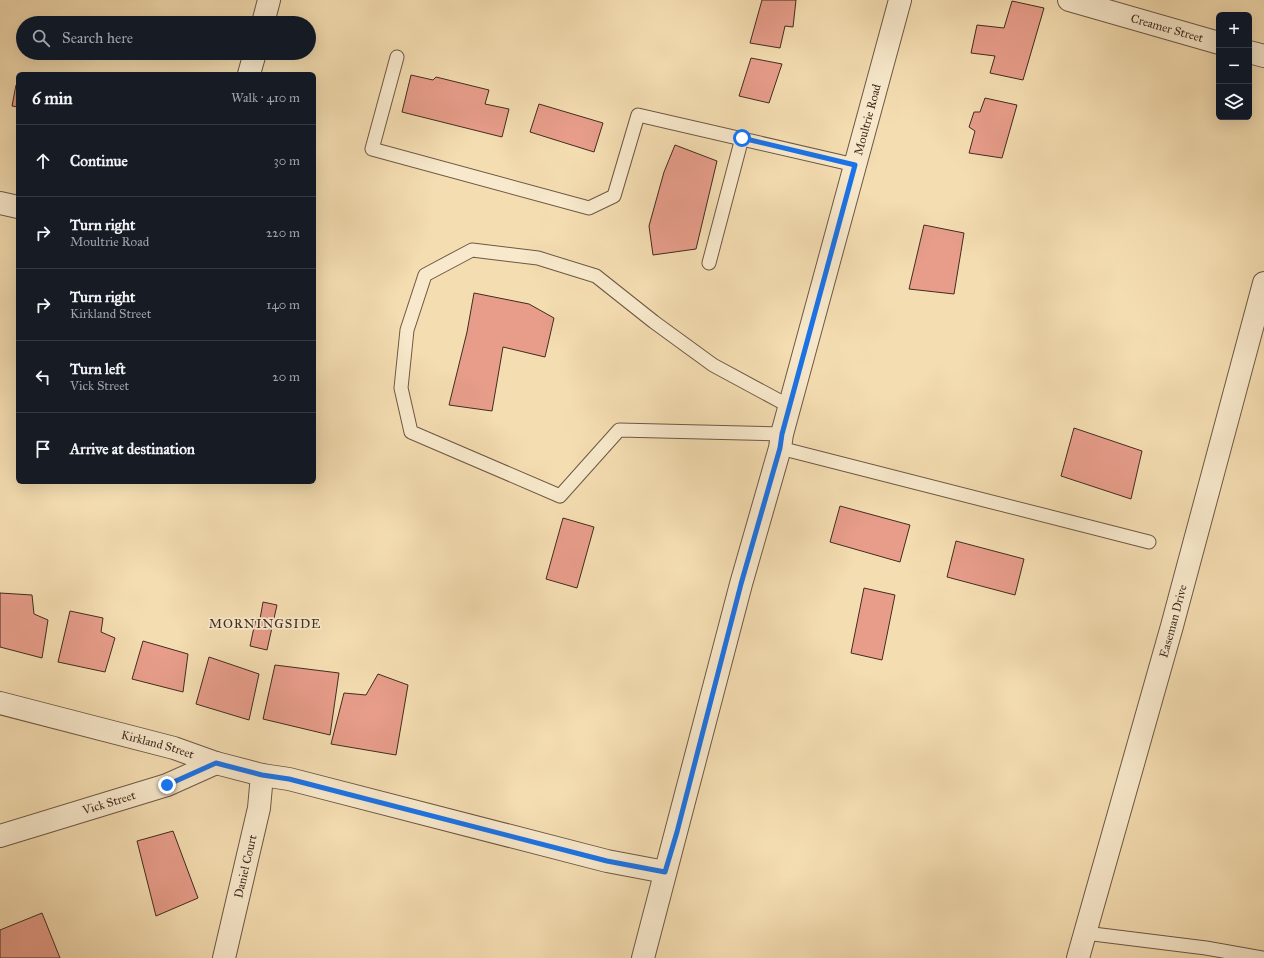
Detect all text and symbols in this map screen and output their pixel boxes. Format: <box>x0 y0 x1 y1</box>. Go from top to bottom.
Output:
street label: Creamer Street <box>1129 11 1206 45</box>
map controls <box>1216 12 1252 120</box>
button: + <box>1216 12 1252 48</box>
search box <box>16 16 316 60</box>
icon: search <box>30 27 52 49</box>
text: Search here <box>62 29 133 47</box>
button: − <box>1216 48 1252 84</box>
street label: Moultrie Road <box>851 83 884 157</box>
button: layers <box>1216 84 1252 120</box>
text: 6 min <box>32 88 73 109</box>
text: Walk · 410 m <box>231 90 300 106</box>
route start <box>733 129 751 147</box>
icon: ahead <box>32 150 54 172</box>
text: Continue <box>70 152 128 170</box>
text: 30 m <box>274 153 300 169</box>
text: Turn right <box>70 216 135 234</box>
icon: right <box>32 222 54 244</box>
text: 220 m <box>266 225 300 241</box>
text: Moultrie Road <box>70 234 149 250</box>
text: Turn right <box>70 288 135 306</box>
icon: right <box>32 294 54 316</box>
text: 140 m <box>266 297 300 313</box>
text: Kirkland Street <box>70 306 151 322</box>
text: Turn left <box>70 360 126 378</box>
icon: left <box>32 366 54 388</box>
text: 20 m <box>272 369 300 385</box>
text: Vick Street <box>70 378 129 394</box>
icon: arrive <box>32 438 54 460</box>
text: Arrive at destination <box>70 440 195 458</box>
street label: Easeman Drive <box>1156 583 1190 659</box>
district label: MORNINGSIDE <box>209 616 321 632</box>
street label: Kirkland Street <box>120 728 197 762</box>
route end <box>158 776 176 794</box>
street label: Vick Street <box>80 788 138 818</box>
street label: Daniel Court <box>231 833 260 900</box>

